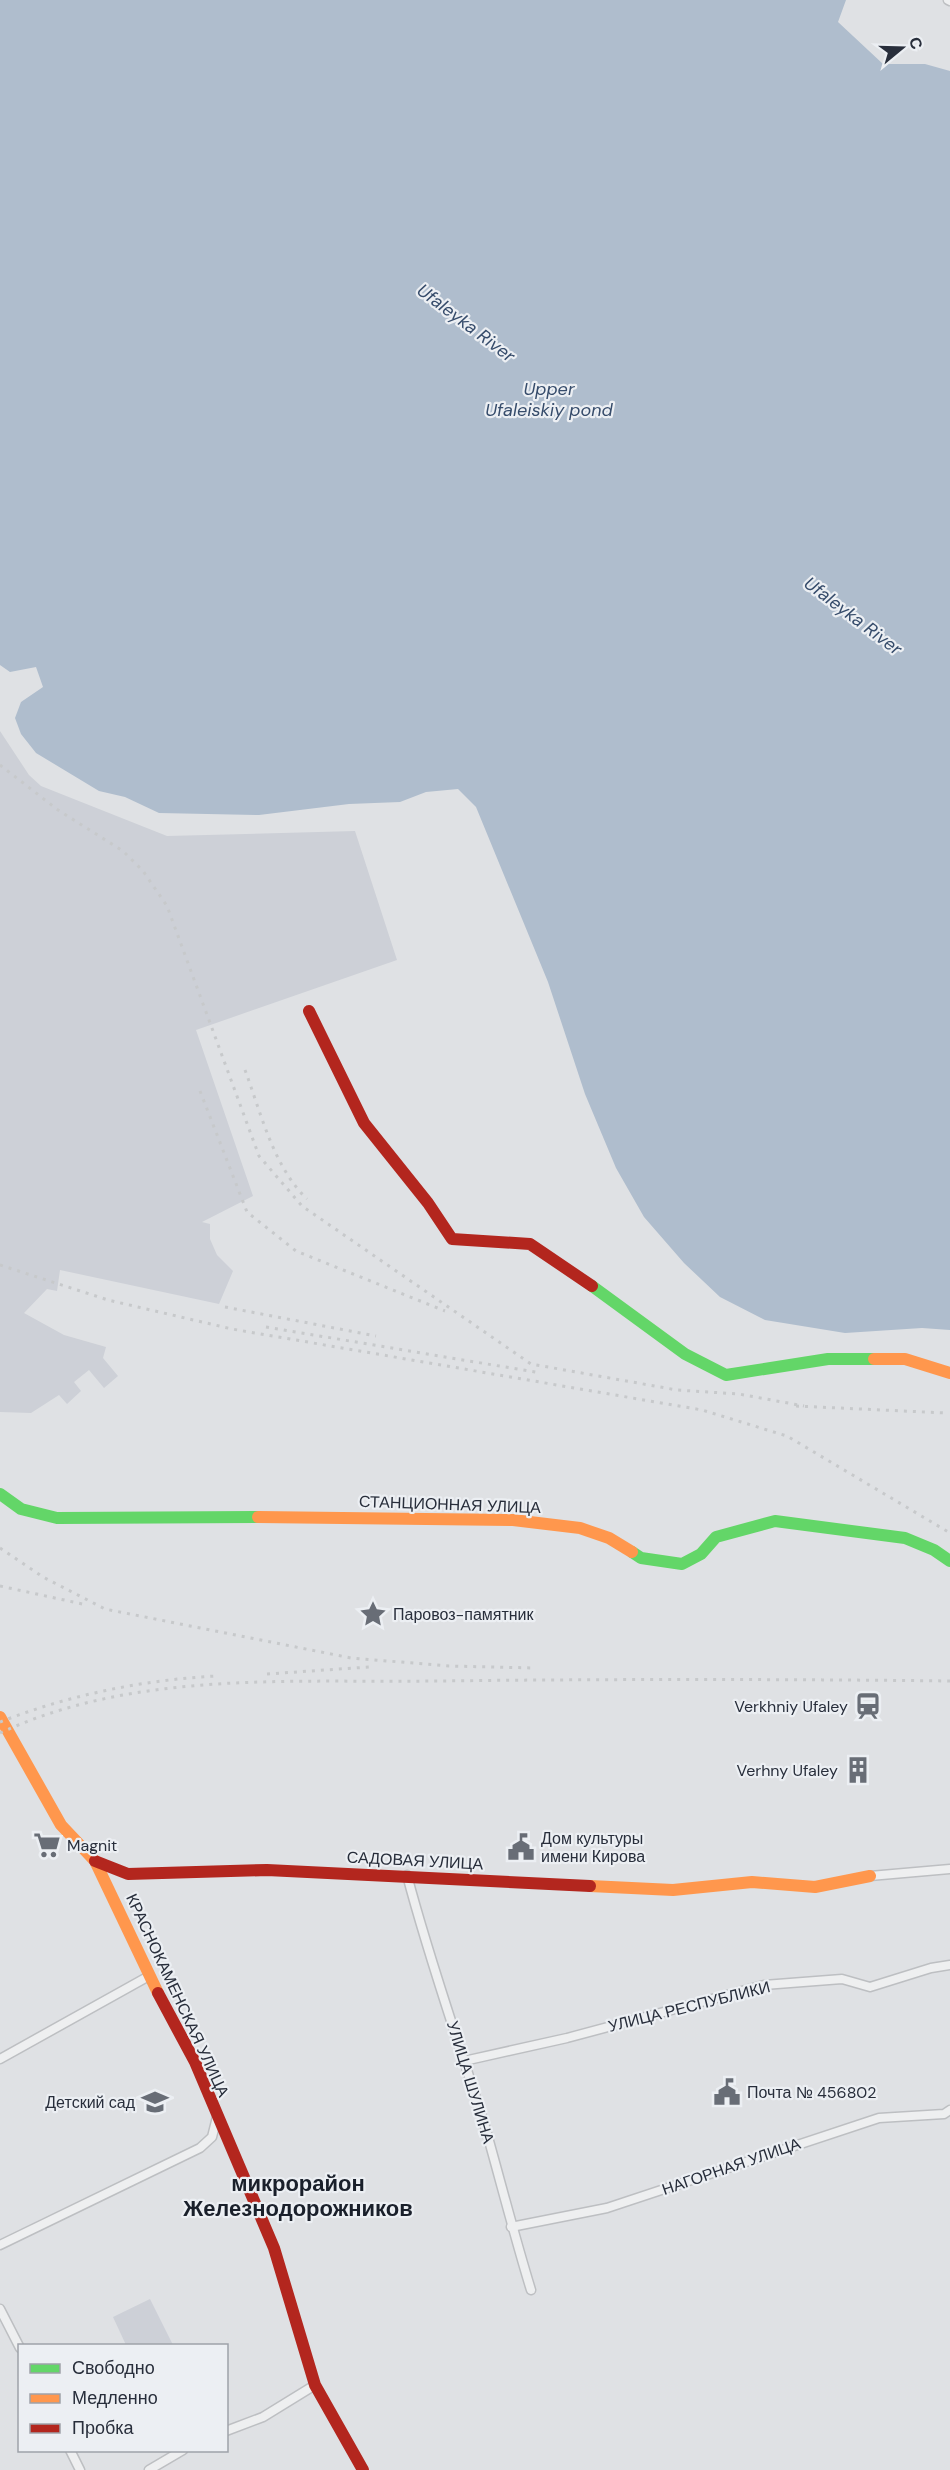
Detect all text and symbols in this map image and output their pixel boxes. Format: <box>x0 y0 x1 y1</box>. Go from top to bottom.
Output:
north arrow <box>872 18 932 78</box>
text: С <box>904 34 928 53</box>
water label: Ufaleyka River <box>412 278 521 369</box>
water label: Upper Ufaleiskiy pond <box>485 377 614 422</box>
water label: Ufaleyka River <box>799 571 908 662</box>
street label: СТАНЦИОННАЯ УЛИЦА <box>359 1491 542 1518</box>
place icon: Паровоз-памятник <box>358 1599 388 1629</box>
place label: Паровоз-памятник <box>393 1604 535 1625</box>
station icon: Verkhniy Ufaley <box>853 1691 883 1721</box>
place label: Verkhniy Ufaley <box>734 1696 848 1717</box>
building icon: Verhny Ufaley <box>843 1755 873 1785</box>
place label: Verhny Ufaley <box>736 1760 838 1781</box>
place label: Дом культуры имени Кирова <box>541 1828 645 1867</box>
supermarket icon: Magnit <box>32 1830 62 1860</box>
public building icon: Дом культуры имени Кирова <box>506 1832 536 1862</box>
place label: Magnit <box>67 1835 117 1856</box>
street label: САДОВАЯ УЛИЦА <box>346 1846 484 1875</box>
street label: КРАСНОКАМЕНСКАЯ УЛИЦА <box>121 1890 234 2100</box>
street label: УЛИЦА РЕСПУБЛИКИ <box>606 1976 772 2037</box>
street label: УЛИЦА ШУЛИНА <box>442 2018 499 2146</box>
public building icon: Почта № 456802 <box>712 2077 742 2107</box>
place label: Почта № 456802 <box>747 2082 876 2103</box>
school or university icon: Детский сад <box>140 2087 170 2117</box>
place label: Детский сад <box>45 2092 136 2113</box>
street label: НАГОРНАЯ УЛИЦА <box>659 2133 804 2200</box>
district label: микрорайон Железнодорожников <box>182 2169 413 2223</box>
legend <box>18 2344 228 2452</box>
text: Свободно <box>72 2356 155 2380</box>
text: Медленно <box>72 2386 158 2410</box>
text: Пробка <box>72 2416 135 2440</box>

